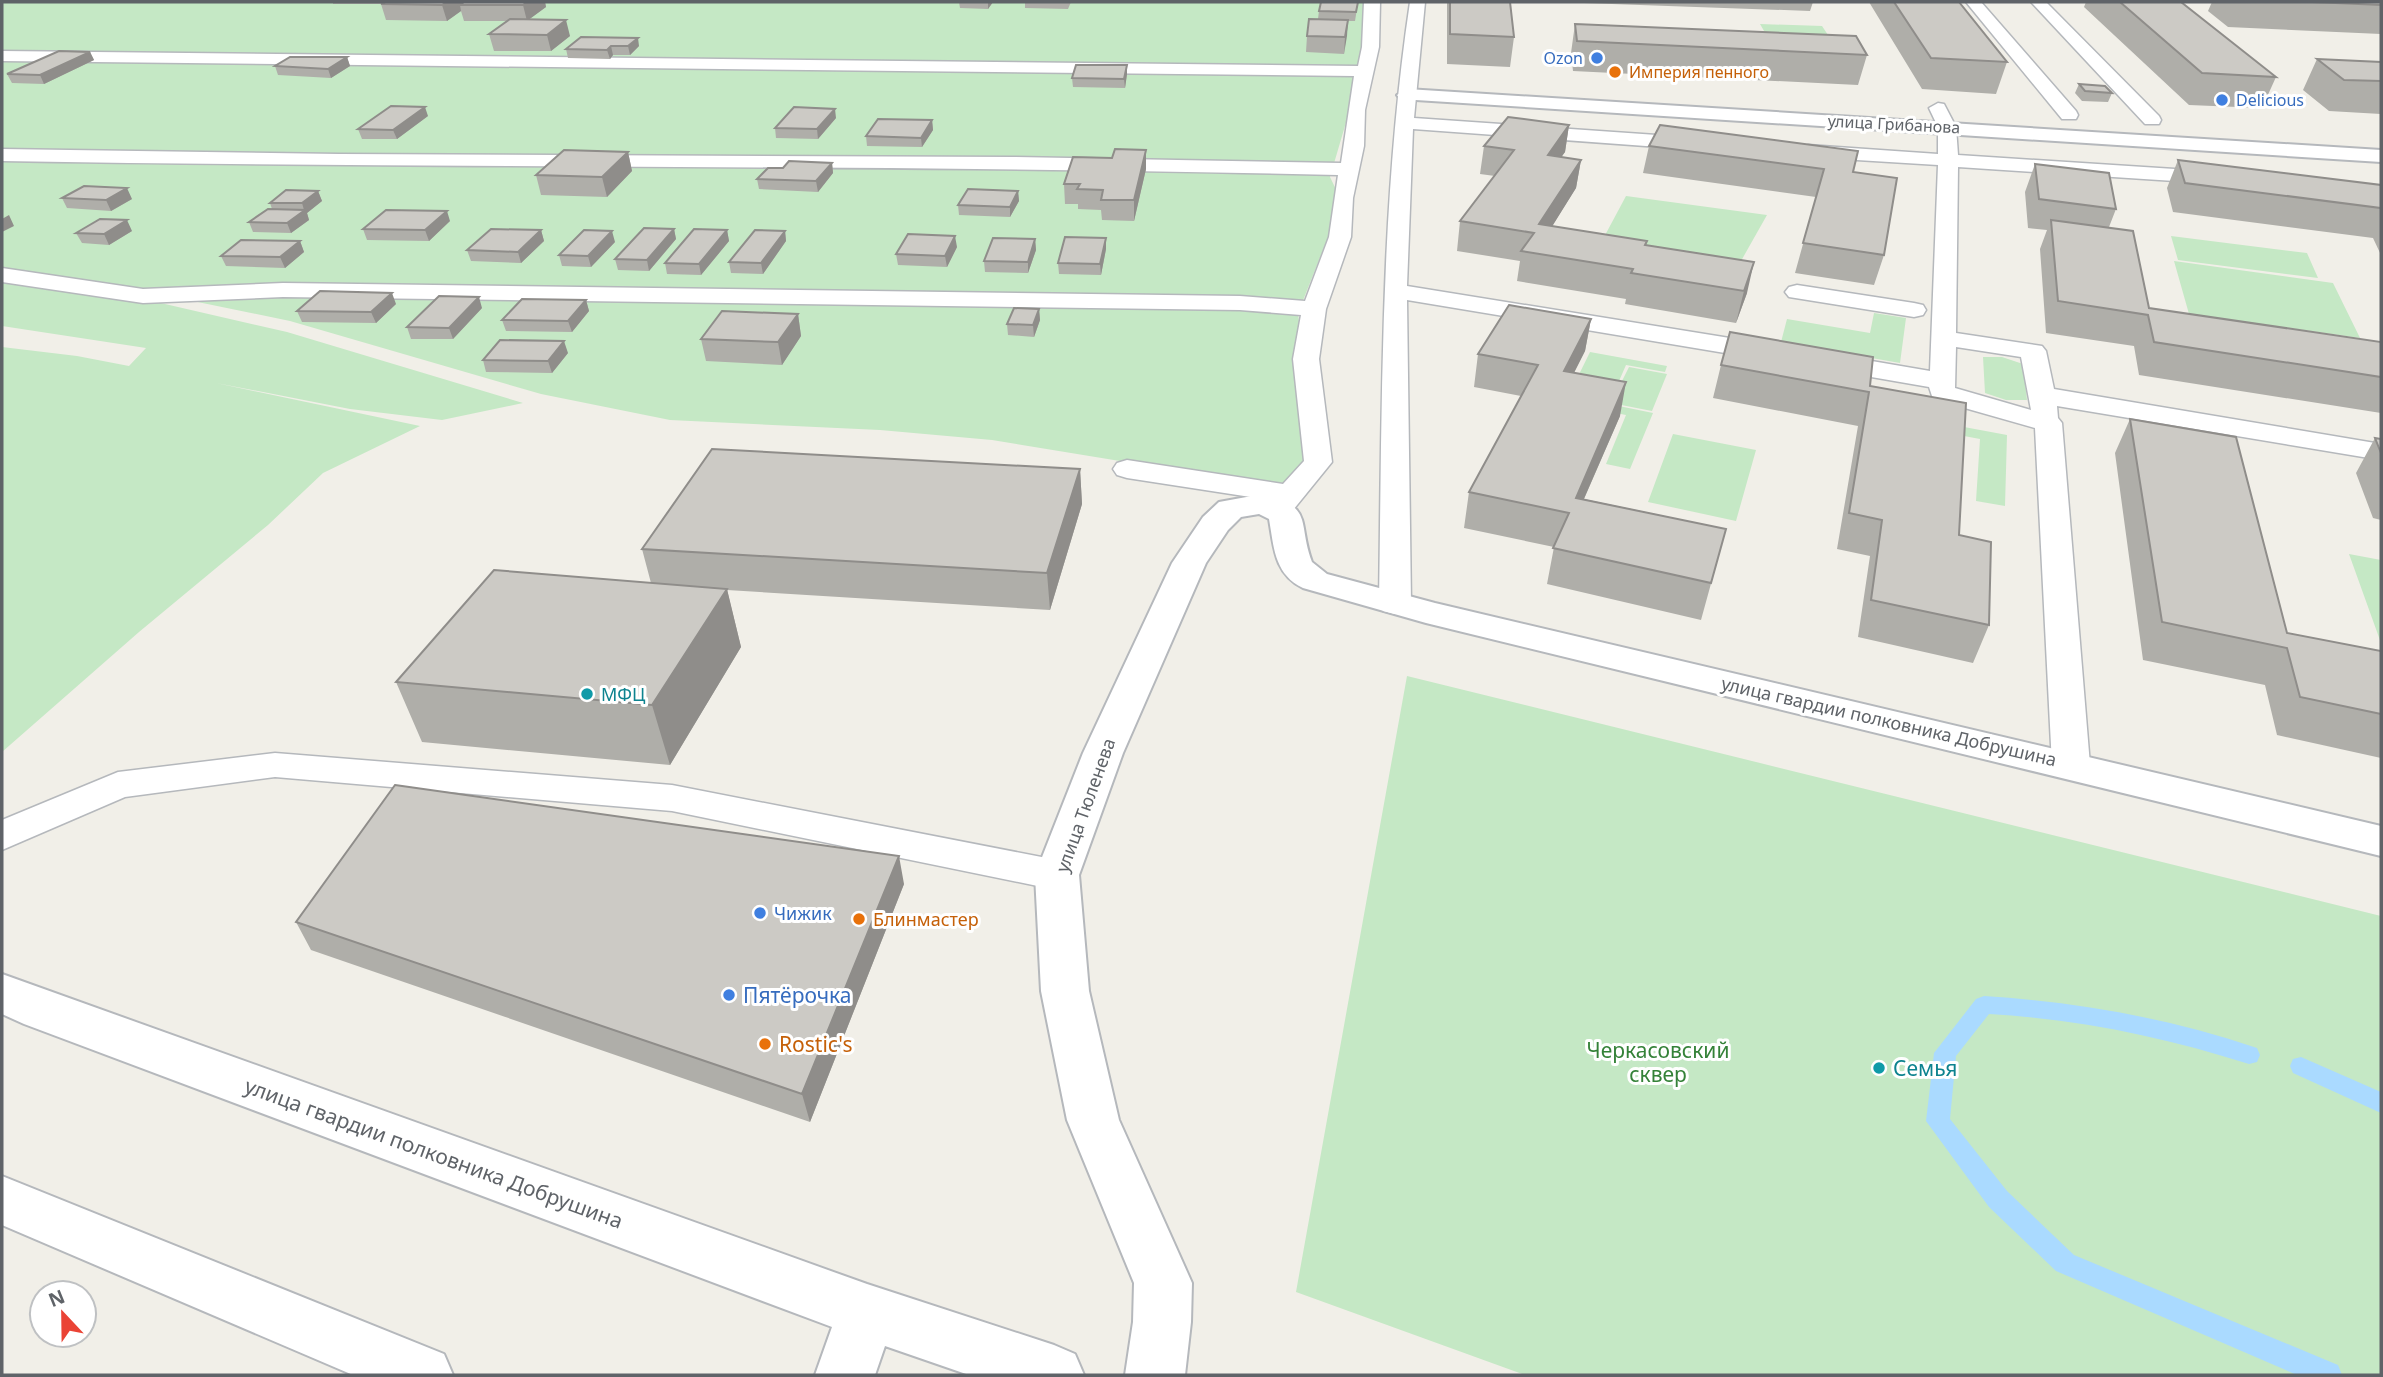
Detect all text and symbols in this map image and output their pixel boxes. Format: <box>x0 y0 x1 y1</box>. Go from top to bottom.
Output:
place label: Ozon <box>1543 47 1583 69</box>
marker: Ozon <box>1589 50 1605 66</box>
place label: Империя пенного <box>1629 61 1769 83</box>
marker: Империя пенного <box>1607 64 1623 80</box>
place label: Delicious <box>2236 89 2304 111</box>
marker: Delicious <box>2214 92 2230 108</box>
street label: улица Грибанова <box>1827 110 1961 138</box>
street label: улица гвардии полковника Добрушина <box>1719 671 2059 771</box>
place label: МФЦ <box>601 682 646 706</box>
marker: МФЦ <box>579 686 595 702</box>
street label: улица Тюленева <box>1050 735 1120 875</box>
place label: Чижик <box>774 901 832 925</box>
marker: Чижик <box>752 905 768 921</box>
place label: Блинмастер <box>873 907 979 931</box>
marker: Блинмастер <box>851 911 867 927</box>
place label: Пятёрочка <box>743 981 851 1009</box>
marker: Пятёрочка <box>721 987 737 1003</box>
place label: Rostic's <box>779 1030 852 1058</box>
marker: Rostic's <box>757 1036 773 1052</box>
park label: Черкасовский сквер <box>1587 1036 1729 1088</box>
place label: Семья <box>1893 1054 1957 1082</box>
marker: Семья <box>1871 1060 1887 1076</box>
street label: улица гвардии полковника Добрушина <box>241 1071 627 1235</box>
north arrow <box>28 1279 98 1349</box>
text: N <box>45 1283 69 1313</box>

